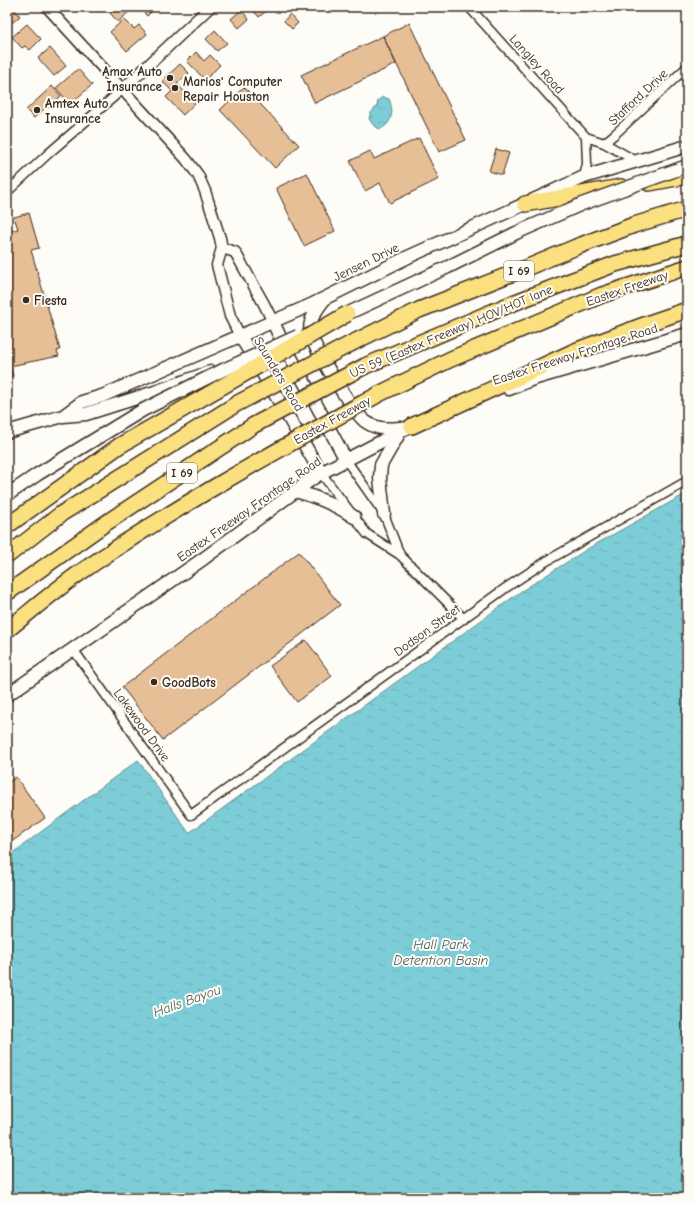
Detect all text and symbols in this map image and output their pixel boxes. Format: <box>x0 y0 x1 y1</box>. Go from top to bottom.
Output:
street label: Langley Road <box>506 31 568 97</box>
place label: Amax Auto Insurance <box>102 64 163 94</box>
street label: Stafford Drive <box>605 66 671 128</box>
marker: Amax Auto Insurance <box>165 73 175 83</box>
place label: Marios' Computer Repair Houston <box>183 74 283 104</box>
marker: Marios' Computer Repair Houston <box>170 83 180 93</box>
place label: Amtex Auto Insurance <box>45 96 109 126</box>
marker: Amtex Auto Insurance <box>32 105 42 115</box>
street label: Jensen Drive <box>331 239 402 284</box>
road number: I 69 <box>504 261 534 281</box>
street label: Eastex Freeway <box>584 267 670 309</box>
street label: US 59 (Eastex Freeway) HOV/HOT lane <box>347 281 555 381</box>
place label: Fiesta <box>34 293 67 308</box>
marker: Fiesta <box>21 295 31 305</box>
street label: Eastex Freeway Frontage Road <box>491 320 659 388</box>
street label: Saunders Road <box>251 334 307 414</box>
street label: Eastex Freeway <box>291 393 373 447</box>
street label: Eastex Freeway Frontage Road <box>174 453 324 565</box>
road number: I 69 <box>167 463 197 483</box>
street label: Dodson Street <box>391 600 464 659</box>
place label: GoodBots <box>162 675 216 690</box>
marker: GoodBots <box>149 677 159 687</box>
street label: Lakewood Drive <box>111 686 174 765</box>
water label: Hall Park Detention Basin <box>394 936 489 969</box>
water label: Halls Bayou <box>151 981 223 1021</box>

